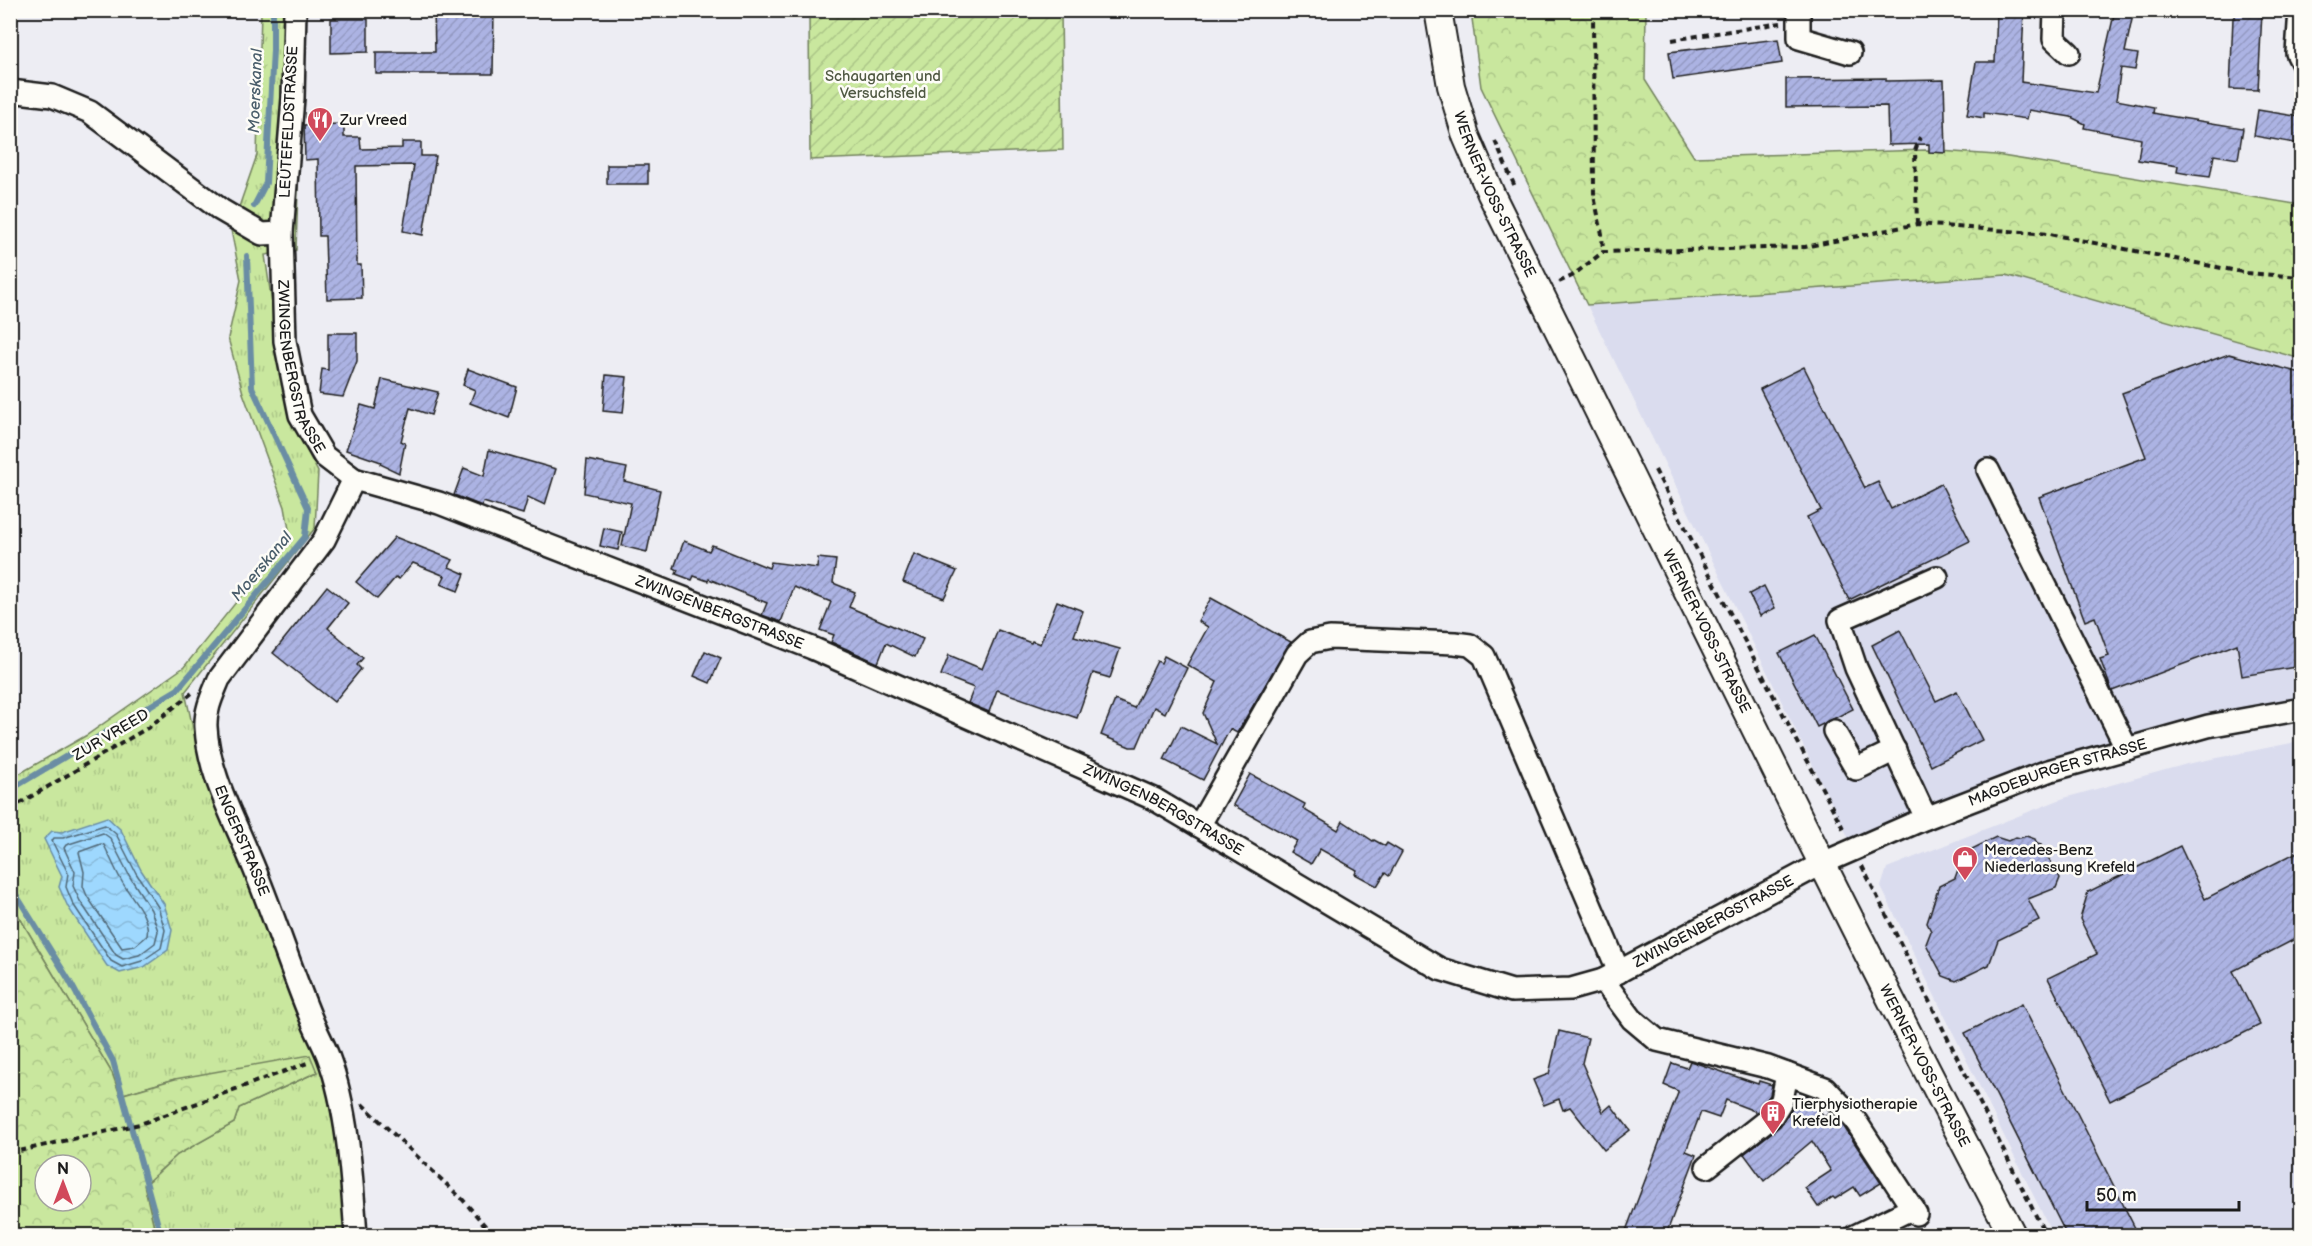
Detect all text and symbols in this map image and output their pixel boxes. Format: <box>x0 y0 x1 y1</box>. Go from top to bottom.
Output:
street label: LEUTEFELDSTRASSE <box>276 45 302 199</box>
water label: Moerskanal <box>245 47 267 134</box>
park label: Schaugarten und Versuchsfeld <box>825 67 941 103</box>
restaurant icon: Zur Vreed <box>305 105 335 143</box>
street label: WERNER-VOSS-STRASSE <box>1450 109 1540 281</box>
place label: Zur Vreed <box>339 111 407 130</box>
street label: ZWINGENBERGSTRASSE <box>274 279 330 457</box>
water label: Moerskanal <box>228 528 297 606</box>
street label: WERNER-VOSS-STRASSE <box>1658 546 1755 716</box>
street label: ZWINGENBERGSTRASSE <box>632 571 807 654</box>
street label: ZUR VREED <box>69 705 152 766</box>
street label: MAGDEBURGER STRASSE <box>1965 734 2149 810</box>
street label: ZWINGENBERGSTRASSE <box>1080 759 1247 860</box>
street label: ENGERSTRASSE <box>210 782 274 899</box>
place label: Mercedes-Benz Niederlassung Krefeld <box>1984 841 2135 877</box>
shop icon: Mercedes-Benz Niederlassung Krefeld <box>1950 844 1980 882</box>
street label: ZWINGENBERGSTRASSE <box>1629 871 1797 972</box>
street label: WERNER-VOSS-STRASSE <box>1875 981 1974 1150</box>
place label: Tierphysiotherapie Krefeld <box>1792 1095 1918 1131</box>
building icon: Tierphysiotherapie Krefeld <box>1758 1098 1788 1136</box>
north arrow <box>33 1153 93 1213</box>
text: N <box>57 1160 69 1179</box>
scale bar <box>2087 1174 2238 1212</box>
text: 50 m <box>2096 1185 2137 1206</box>

